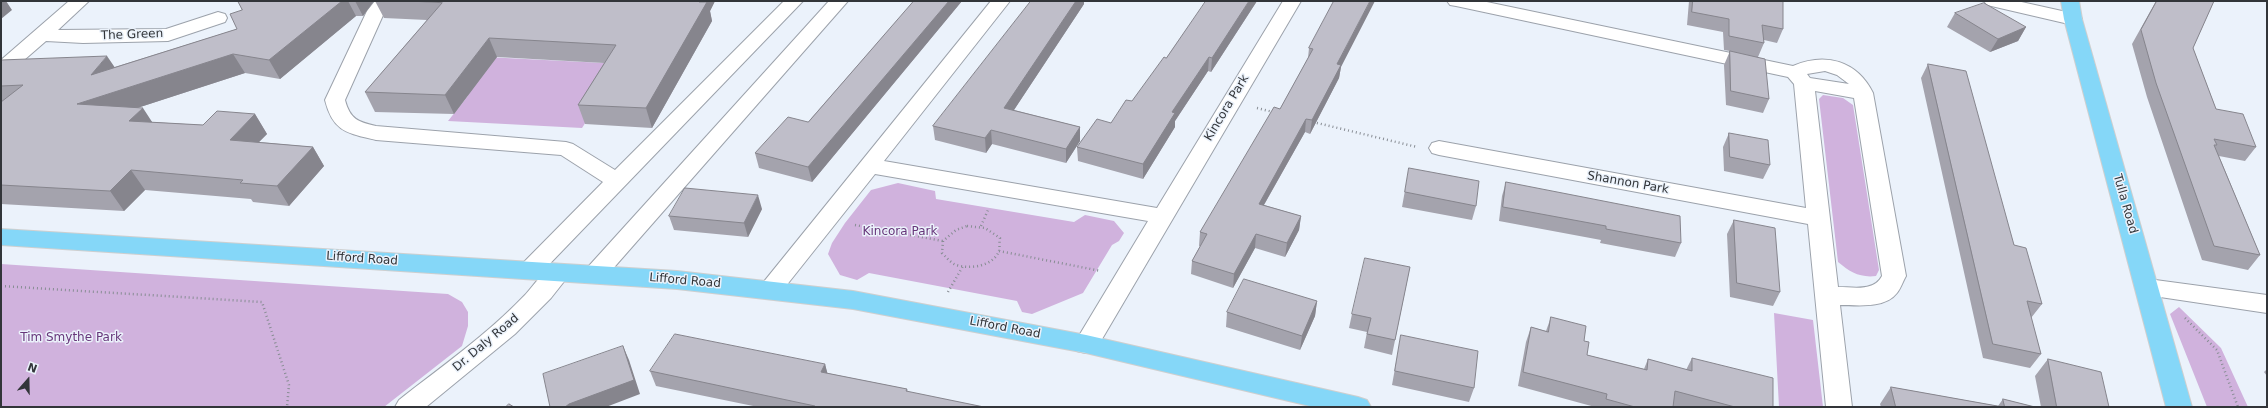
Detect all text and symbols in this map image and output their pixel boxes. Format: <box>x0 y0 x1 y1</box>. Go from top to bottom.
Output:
street label: The Green <box>101 27 163 43</box>
street label: Kincora Park <box>1202 72 1252 144</box>
street label: Shannon Park <box>1586 169 1670 197</box>
street label: Tulla Road <box>2110 173 2140 235</box>
park label: Kincora Park <box>863 225 937 239</box>
street label: Lifford Road <box>326 249 398 269</box>
street label: Lifford Road <box>649 271 721 291</box>
street label: Dr. Daly Road <box>450 311 522 375</box>
street label: Lifford Road <box>968 314 1042 342</box>
park label: Tim Smythe Park <box>20 331 122 345</box>
north arrow <box>8 360 48 400</box>
text: N <box>26 361 39 376</box>

